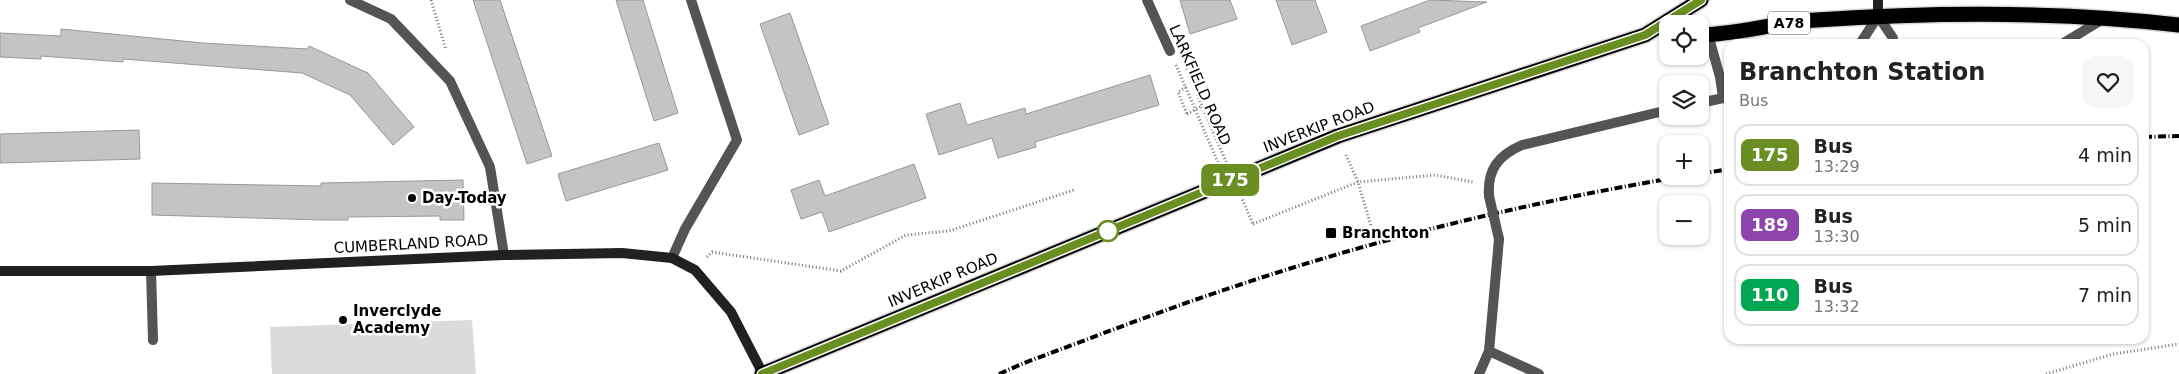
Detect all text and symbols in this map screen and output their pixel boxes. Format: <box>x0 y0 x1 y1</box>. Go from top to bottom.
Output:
road number: A78 <box>1768 12 1810 34</box>
map controls <box>1659 15 1709 245</box>
button: locate <box>1659 15 1709 65</box>
street label: LARKFIELD ROAD <box>1165 22 1235 148</box>
button: heart <box>2082 56 2134 108</box>
text: Branchton Station <box>1739 58 1985 86</box>
button: layers <box>1659 75 1709 125</box>
text: Bus <box>1739 91 1768 110</box>
street label: INVERKIP ROAD <box>1261 98 1377 156</box>
button: + <box>1659 135 1709 185</box>
text: Bus <box>1814 135 1853 157</box>
text: 175 <box>1751 144 1789 165</box>
text: 4 min <box>2078 144 2132 166</box>
text: 13:29 <box>1814 157 1860 176</box>
line badge: 175 <box>1201 164 1259 196</box>
text: 175 <box>1211 169 1249 190</box>
place label: Day-Today <box>422 189 507 207</box>
marker: Day-Today <box>406 192 418 204</box>
button: − <box>1659 195 1709 245</box>
text: Bus <box>1814 205 1853 227</box>
text: 189 <box>1751 214 1789 235</box>
text: 5 min <box>2078 214 2132 236</box>
unlabelled marker <box>1097 220 1119 242</box>
place label: Branchton <box>1342 224 1429 242</box>
marker: Branchton <box>1324 226 1338 240</box>
text: 13:30 <box>1814 227 1860 246</box>
street label: CUMBERLAND ROAD <box>333 231 489 257</box>
street label: INVERKIP ROAD <box>885 249 1001 311</box>
text: Bus <box>1814 275 1853 297</box>
text: 110 <box>1751 284 1789 305</box>
text: 7 min <box>2078 284 2132 306</box>
text: 13:32 <box>1814 297 1860 316</box>
place label: Inverclyde Academy <box>353 302 441 337</box>
marker: Inverclyde Academy <box>337 314 349 326</box>

